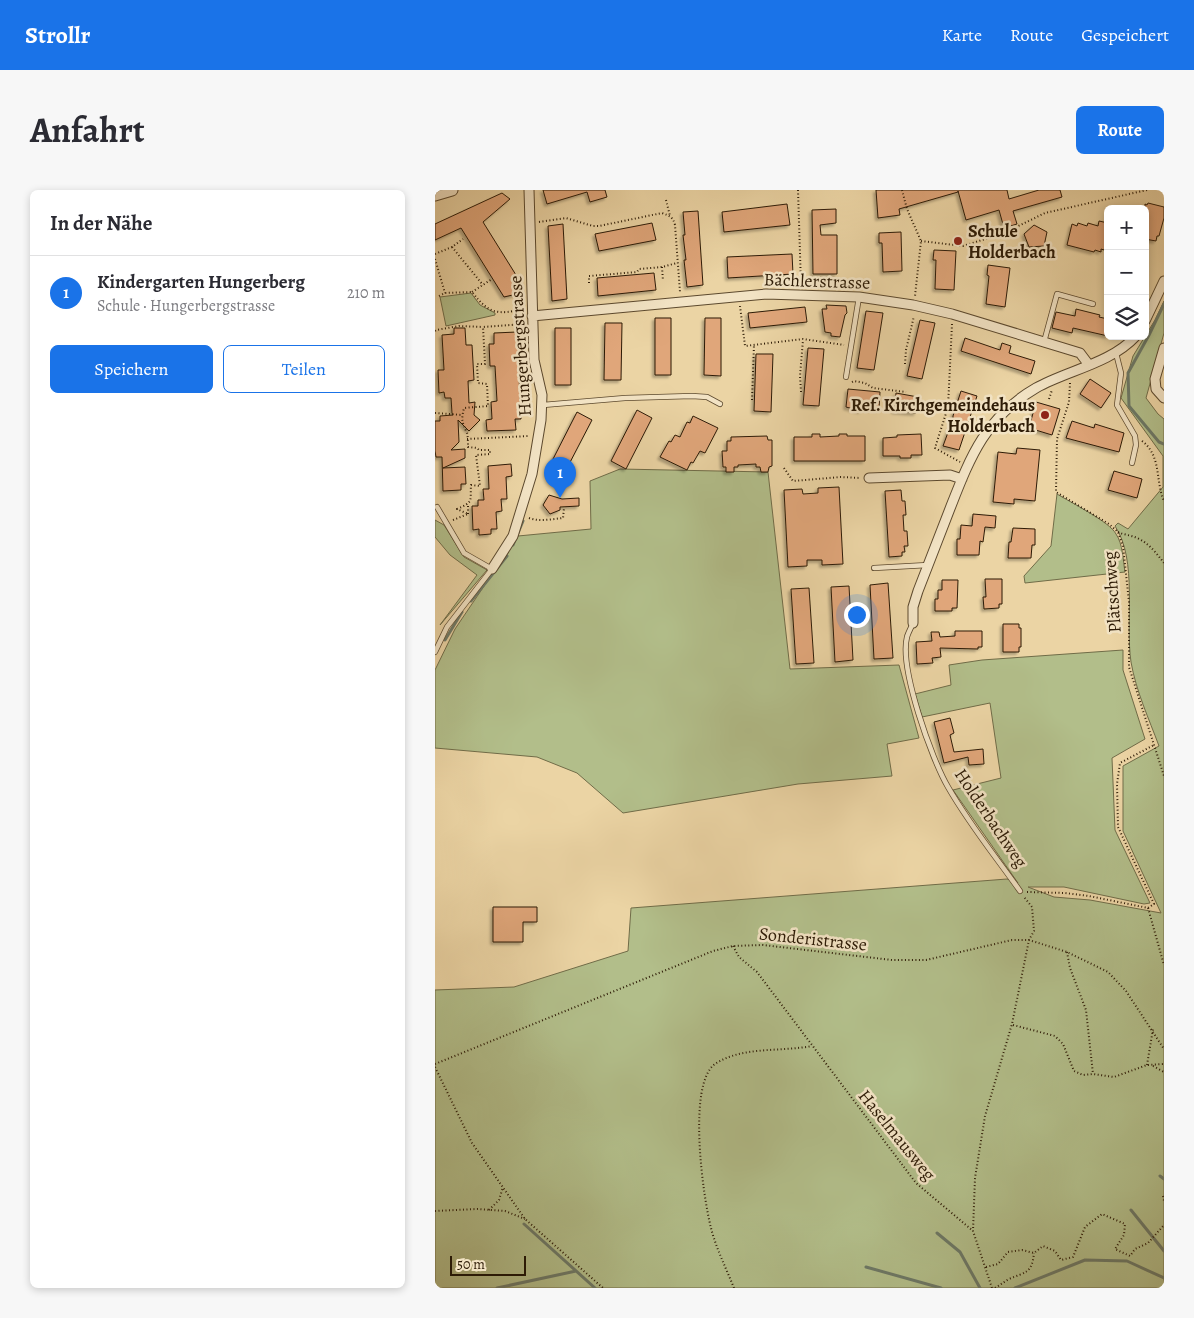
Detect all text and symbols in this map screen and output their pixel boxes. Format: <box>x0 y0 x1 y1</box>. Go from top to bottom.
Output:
text: Strollr <box>25 19 90 51</box>
text: Karte <box>942 23 982 47</box>
text: Route <box>1010 23 1053 47</box>
text: Gespeichert <box>1081 23 1169 47</box>
text: Anfahrt <box>30 106 145 154</box>
button: Route <box>1076 106 1164 154</box>
map controls <box>1104 205 1149 340</box>
button: + <box>1104 205 1149 250</box>
text: In der Nähe <box>50 209 152 237</box>
place label: Schule Holderbach <box>968 219 1056 264</box>
marker: Schule Holderbach <box>952 235 964 247</box>
button: − <box>1104 250 1149 295</box>
street label: Bächlerstrasse <box>763 267 871 295</box>
text: Kindergarten Hungerberg <box>97 269 305 295</box>
street label: Hungerbergstrasse <box>503 275 537 417</box>
text: 1 <box>63 282 69 304</box>
text: 210 m <box>347 282 385 304</box>
text: Schule · Hungerbergstrasse <box>97 295 275 317</box>
button: layers <box>1104 295 1149 340</box>
button: Speichern <box>50 345 213 393</box>
button: Teilen <box>223 345 385 393</box>
place label: Ref. Kirchgemeindehaus Holderbach <box>851 393 1035 438</box>
marker: Ref. Kirchgemeindehaus Holderbach <box>1039 409 1051 421</box>
pin: 1 <box>544 457 576 498</box>
street label: Plätschweg <box>1097 550 1127 634</box>
your location <box>844 602 870 628</box>
street label: Holderbachweg <box>949 764 1033 872</box>
street label: Sonderistrasse <box>758 921 868 957</box>
street label: Haselmausweg <box>853 1084 941 1186</box>
scale bar <box>450 1253 526 1276</box>
text: 50 m <box>457 1255 485 1274</box>

